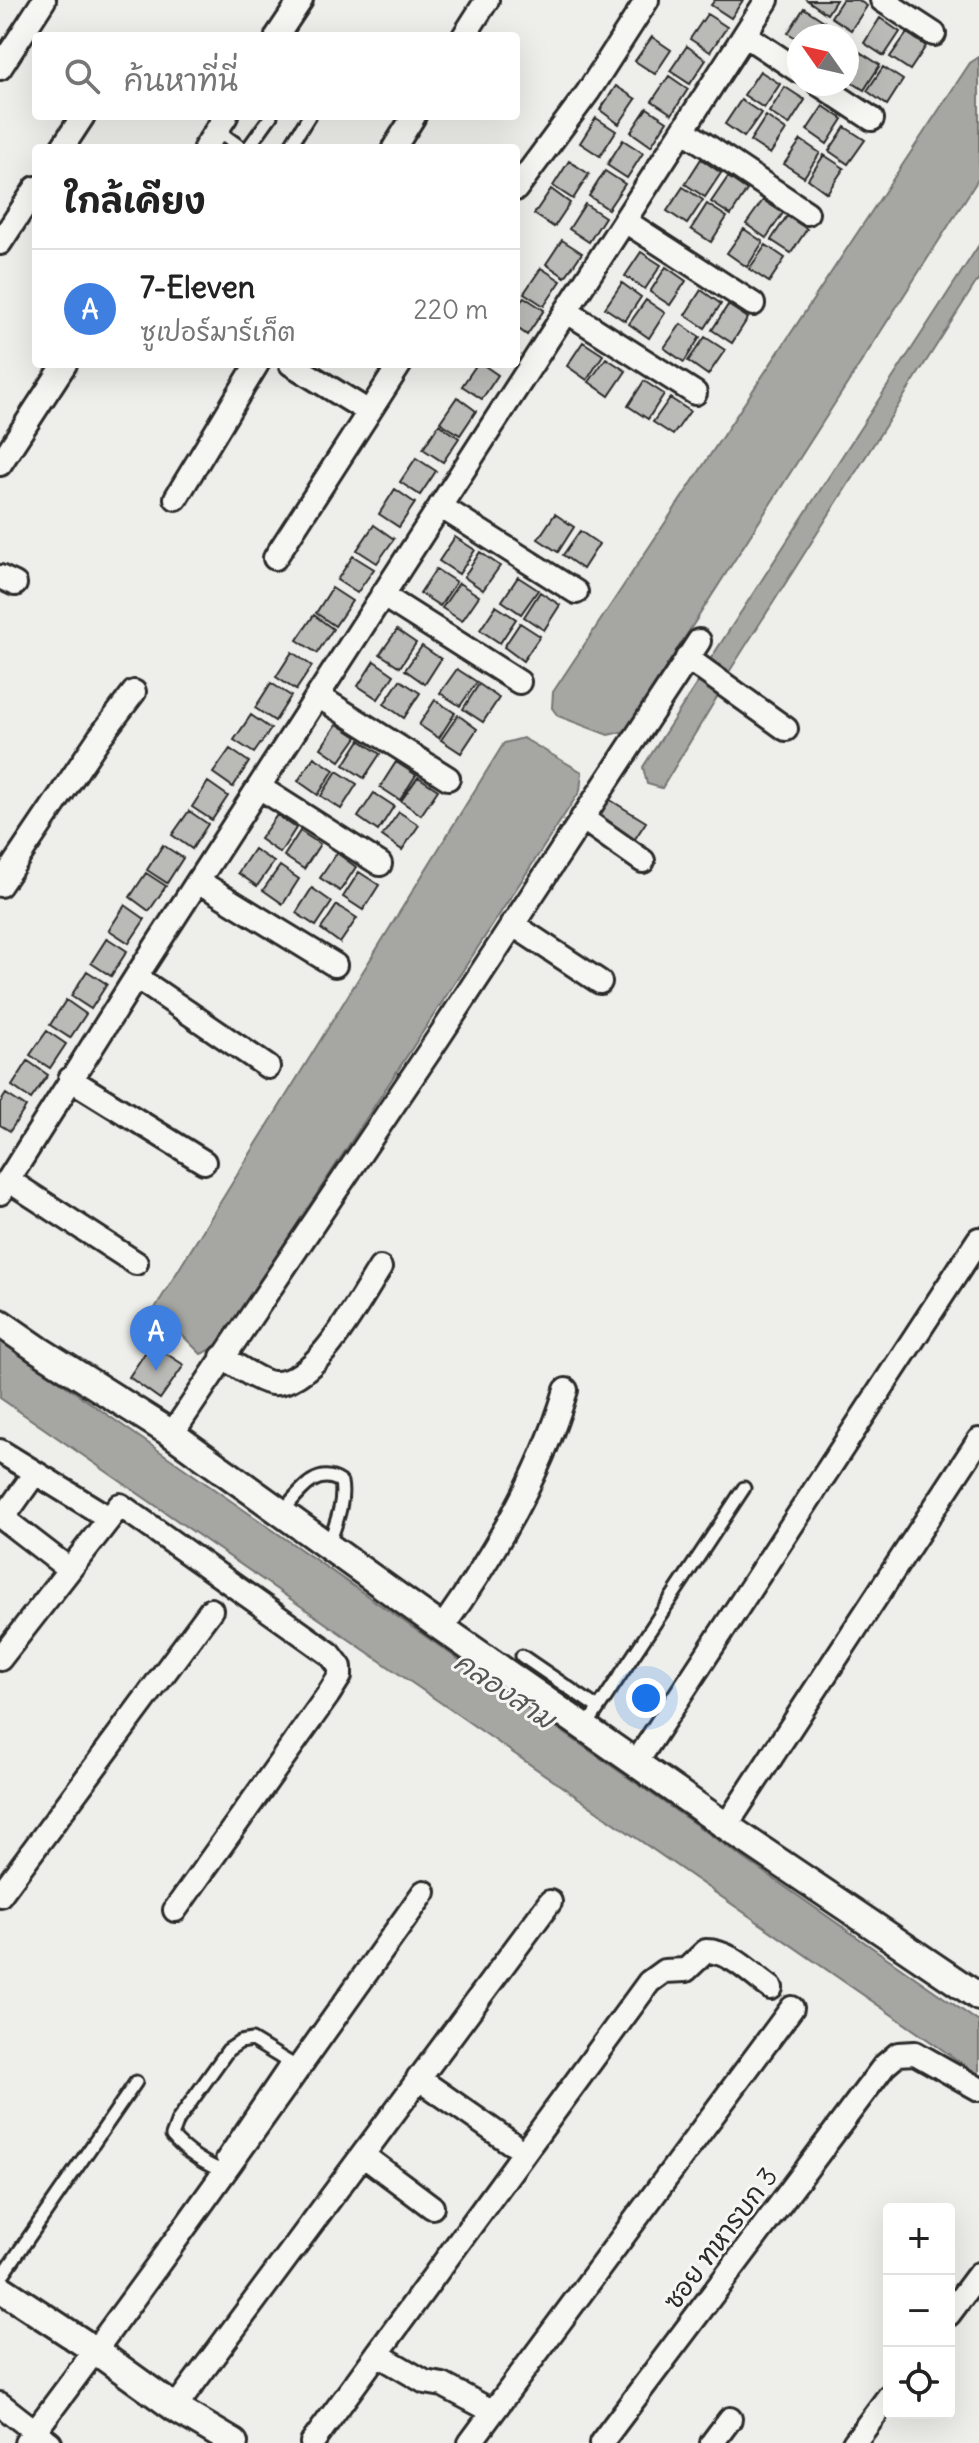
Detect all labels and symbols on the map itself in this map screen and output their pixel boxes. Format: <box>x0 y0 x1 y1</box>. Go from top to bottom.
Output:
north arrow <box>787 24 859 96</box>
pin: A <box>130 1305 182 1371</box>
water label: คลองสาม <box>448 1643 564 1738</box>
your location <box>626 1678 666 1718</box>
street label: ซอย ทหารบก 3 <box>656 2160 784 2316</box>

